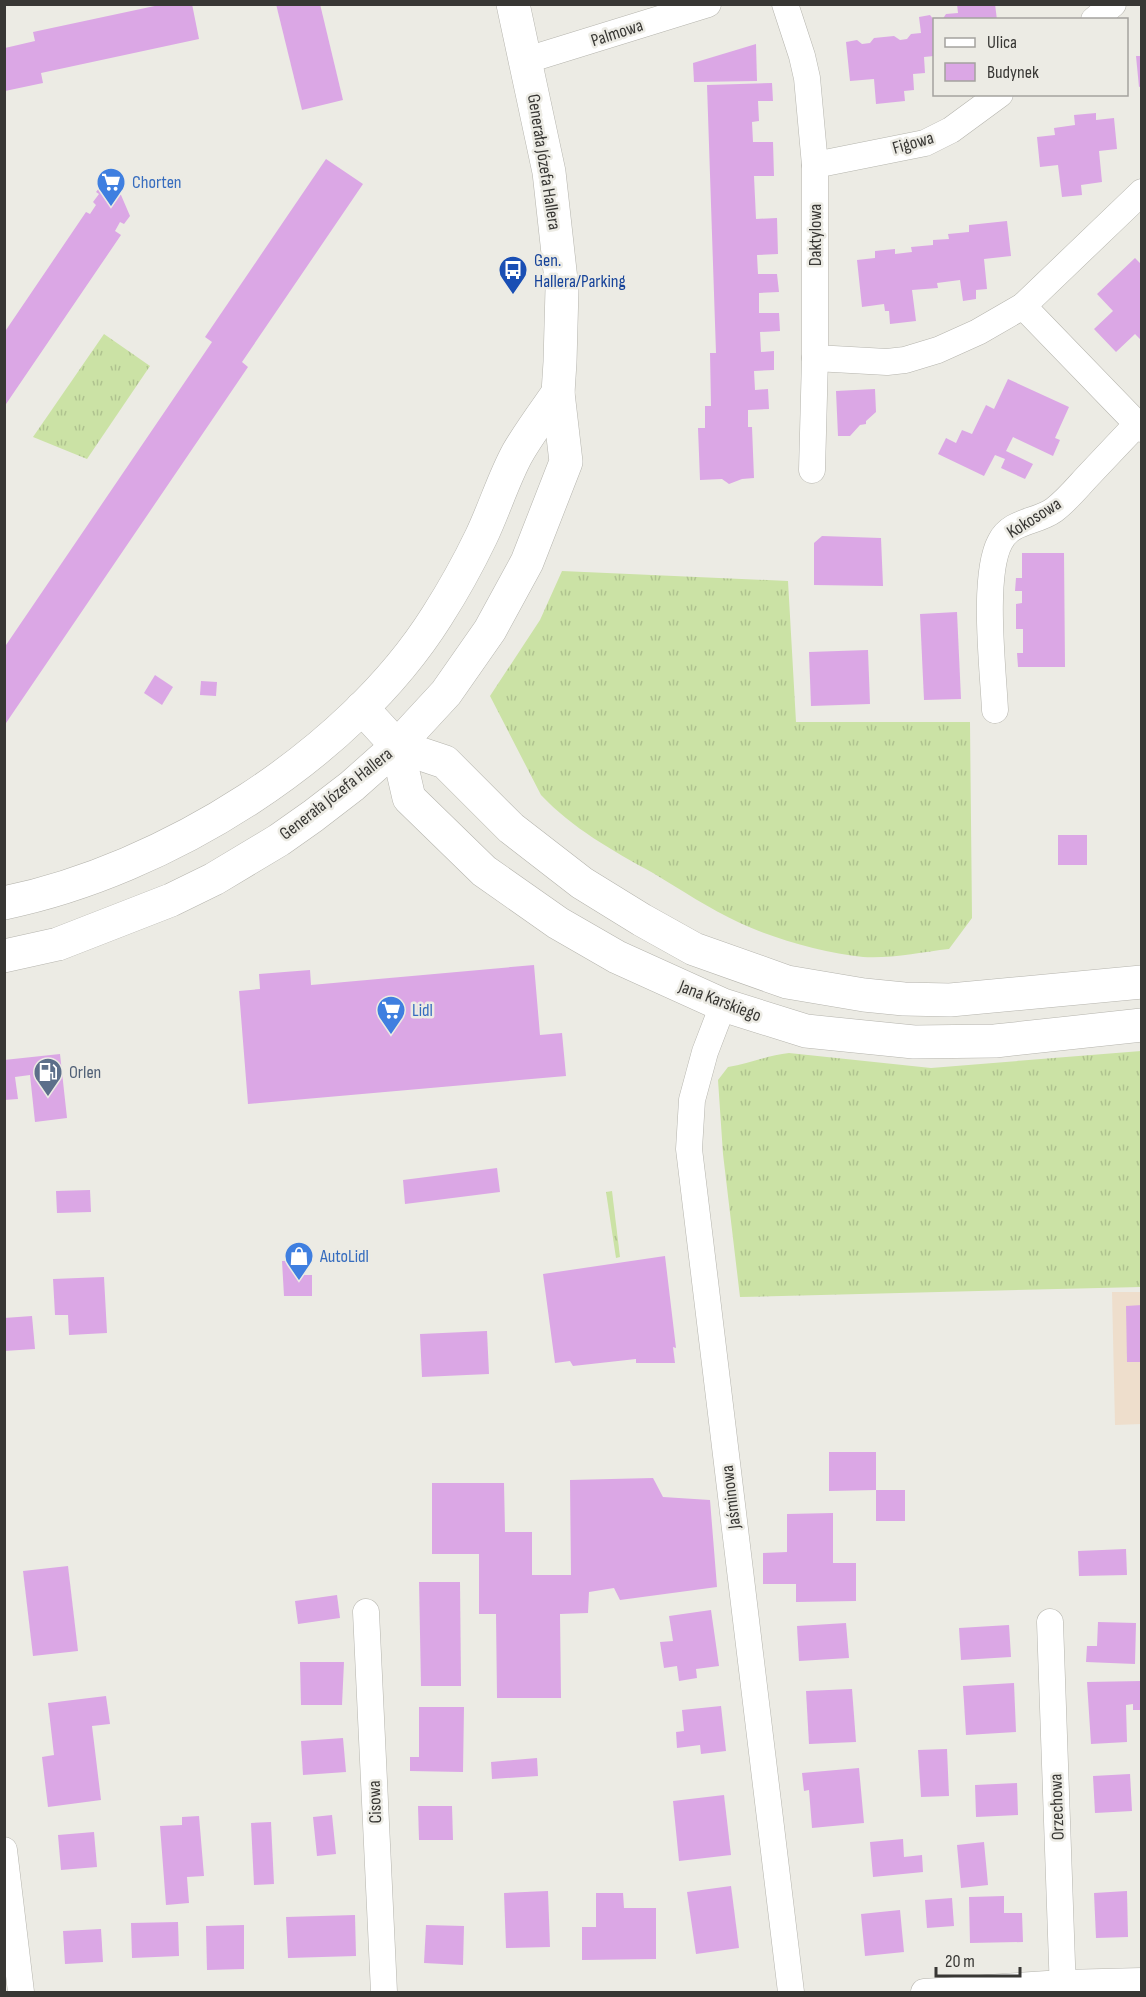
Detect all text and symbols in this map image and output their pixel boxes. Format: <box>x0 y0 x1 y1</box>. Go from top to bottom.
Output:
street label: Palmowa <box>588 15 646 51</box>
legend <box>933 18 1128 96</box>
text: Ulica <box>987 32 1017 53</box>
text: Budynek <box>987 62 1039 83</box>
street label: Generała Józefa Hallera <box>523 93 565 231</box>
street label: Figowa <box>890 127 936 159</box>
supermarket icon: Chorten <box>95 166 127 208</box>
place label: Chorten <box>132 172 182 193</box>
street label: Daktylowa <box>805 204 826 266</box>
place label: Gen. Hallera/Parking <box>534 250 626 292</box>
bus stop icon: Gen. Hallera/Parking <box>497 254 529 296</box>
street label: Kokosowa <box>1003 493 1065 543</box>
street label: Generała Józefa Hallera <box>275 743 397 845</box>
street label: Jana Karskiego <box>675 975 764 1026</box>
supermarket icon: Lidl <box>375 994 407 1036</box>
place label: Lidl <box>412 1000 433 1021</box>
fuel station icon: Orlen <box>32 1056 64 1098</box>
place label: Orlen <box>69 1062 101 1083</box>
shop icon: AutoLidl <box>283 1240 315 1282</box>
place label: AutoLidl <box>319 1246 369 1267</box>
street label: Jaśminowa <box>717 1464 745 1531</box>
street label: Orzechowa <box>1045 1773 1069 1841</box>
street label: Cisowa <box>364 1780 386 1824</box>
scale bar <box>936 1940 1020 1978</box>
text: 20 m <box>945 1951 975 1972</box>

